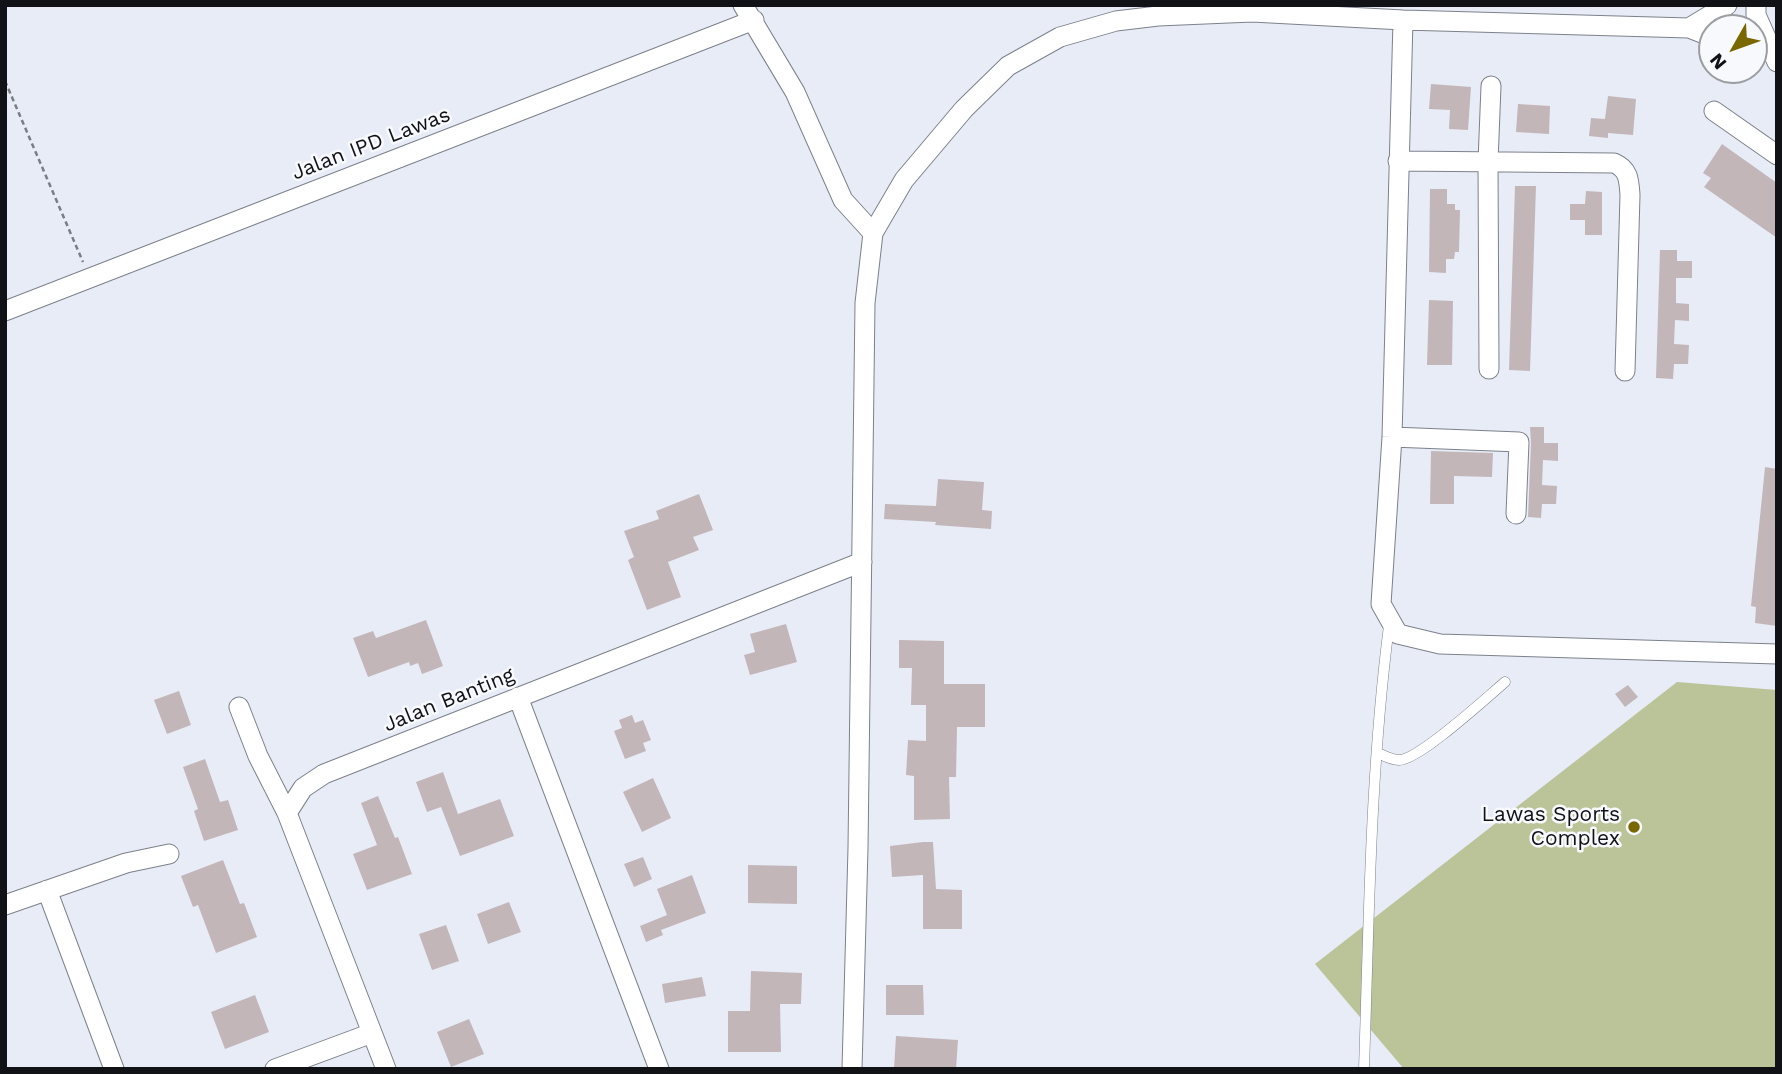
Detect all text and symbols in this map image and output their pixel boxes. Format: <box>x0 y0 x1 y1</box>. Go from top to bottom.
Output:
north arrow <box>1698 14 1768 84</box>
text: N <box>1705 49 1731 74</box>
street label: Jalan IPD Lawas <box>288 102 454 186</box>
street label: Jalan Banting <box>380 662 518 738</box>
place label: Lawas Sports Complex <box>1481 802 1620 852</box>
marker: Lawas Sports Complex <box>1626 819 1642 835</box>

